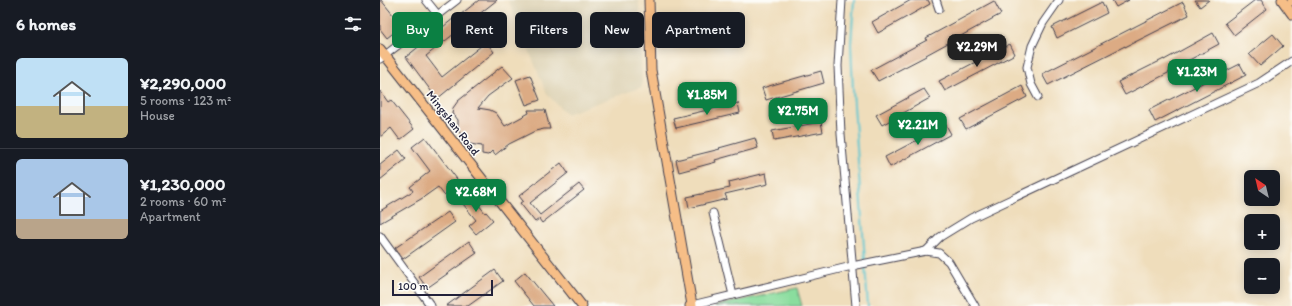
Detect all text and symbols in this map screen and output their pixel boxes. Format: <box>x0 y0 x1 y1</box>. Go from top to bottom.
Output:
chip: Buy <box>392 12 443 48</box>
chip: Rent <box>451 12 507 48</box>
chip: Filters <box>515 12 582 48</box>
chip: New <box>590 12 644 48</box>
chip: Apartment <box>652 12 745 48</box>
icon: filters <box>342 13 364 35</box>
text: 6 homes <box>16 14 76 34</box>
pin: ¥2.29M <box>944 34 1010 68</box>
text: ¥2.29M <box>956 39 998 54</box>
pin: ¥1.23M <box>1164 59 1230 93</box>
text: ¥1.23M <box>1177 64 1217 79</box>
text: ¥2,290,000 <box>140 73 226 93</box>
icon: home <box>48 74 96 122</box>
pin: ¥1.85M <box>674 82 740 116</box>
text: ¥1.85M <box>687 87 727 102</box>
street label: Mingshan Road <box>423 88 483 159</box>
text: 5 rooms · 123 m² <box>140 93 231 108</box>
pin: ¥2.75M <box>765 98 831 132</box>
text: ¥2.75M <box>778 103 818 118</box>
text: House <box>140 108 175 123</box>
pin: ¥2.21M <box>885 112 951 146</box>
text: ¥2.21M <box>898 117 938 132</box>
north arrow <box>1244 170 1280 206</box>
map controls <box>1244 170 1280 294</box>
text: ¥1,230,000 <box>140 174 226 194</box>
icon: home <box>48 175 96 223</box>
pin: ¥2.68M <box>443 179 509 213</box>
text: ¥2.68M <box>455 184 497 199</box>
text: 2 rooms · 60 m² <box>140 194 226 209</box>
text: Apartment <box>140 209 201 224</box>
button: + <box>1244 214 1280 250</box>
button: − <box>1244 258 1280 294</box>
scale bar <box>392 278 493 297</box>
text: 100 m <box>398 280 428 293</box>

